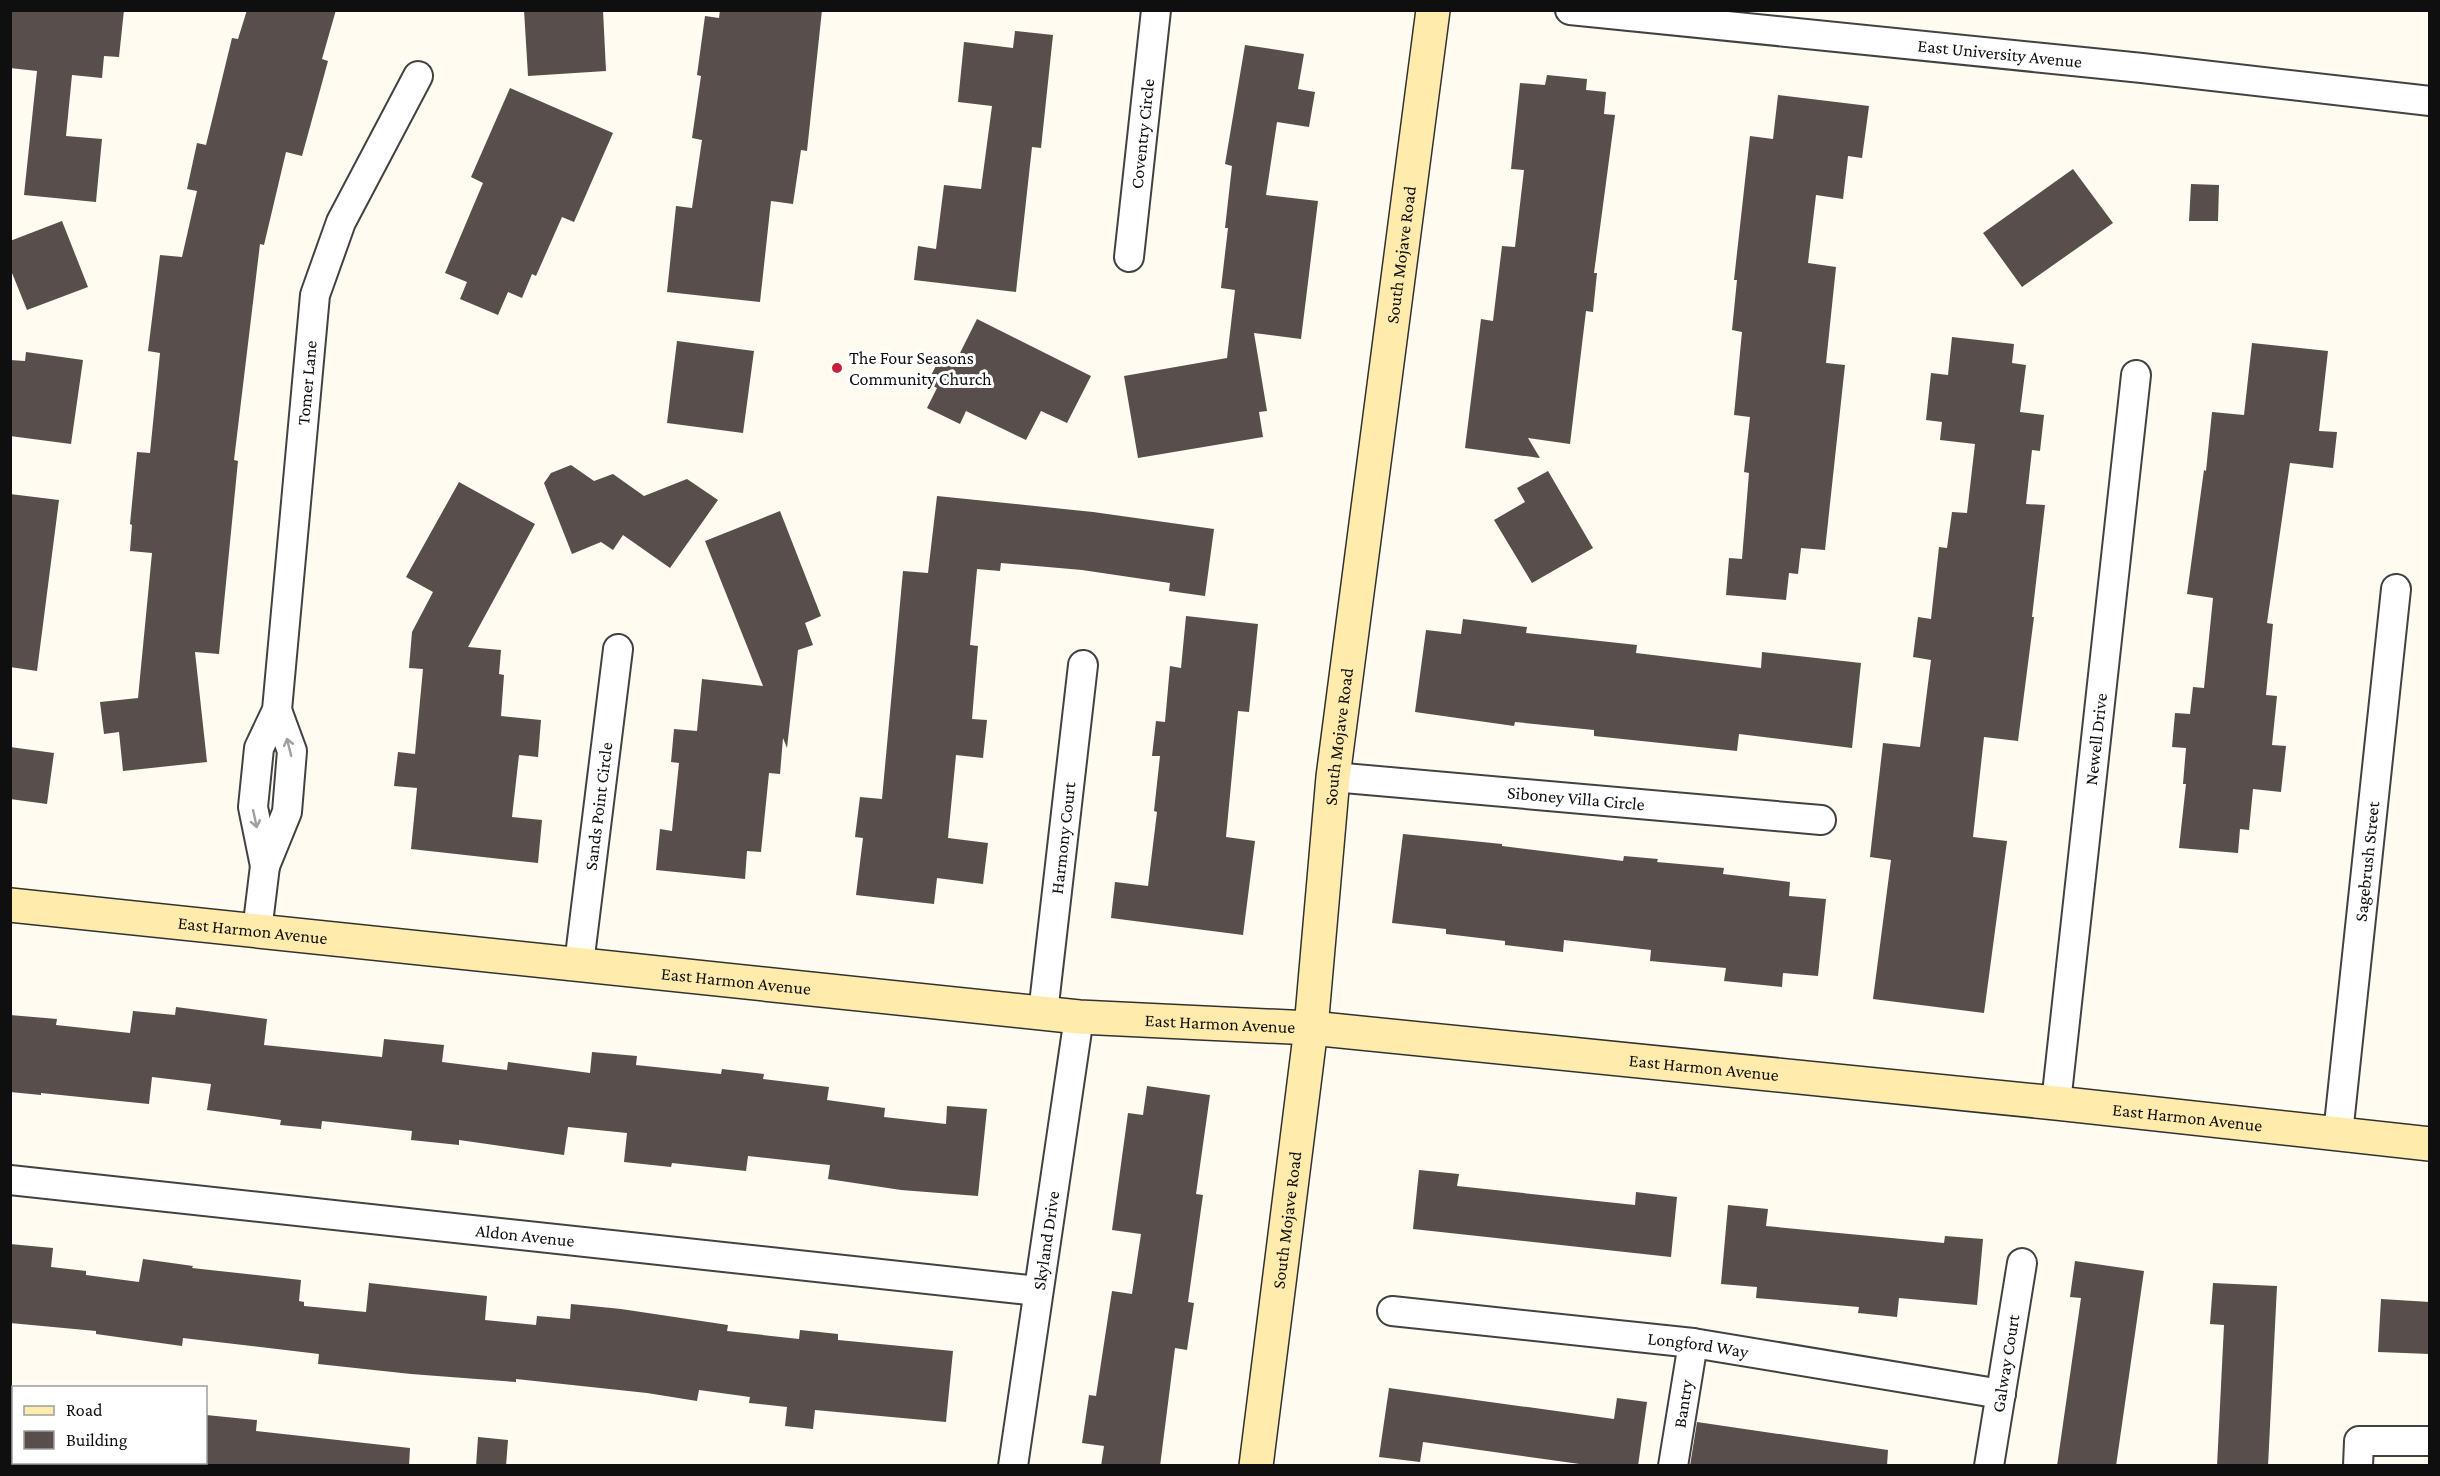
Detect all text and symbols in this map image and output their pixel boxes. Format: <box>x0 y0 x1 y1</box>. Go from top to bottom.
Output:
street label: East University Avenue <box>1917 35 2083 72</box>
street label: Coventry Circle <box>1127 78 1158 190</box>
street label: South Mojave Road <box>1382 184 1420 325</box>
street label: Tomer Lane <box>293 340 321 426</box>
place label: The Four Seasons Community Church <box>849 348 992 389</box>
marker: The Four Seasons Community Church <box>830 361 844 375</box>
street label: South Mojave Road <box>1321 666 1357 806</box>
street label: Newell Drive <box>2081 692 2111 786</box>
one-way arrow <box>283 738 295 757</box>
street label: Sands Point Circle <box>581 741 616 872</box>
street label: Harmony Court <box>1047 780 1080 895</box>
street label: Siboney Villa Circle <box>1507 782 1646 814</box>
street label: Sagebrush Street <box>2351 799 2383 923</box>
one-way arrow <box>250 808 261 828</box>
street label: East Harmon Avenue <box>177 913 329 948</box>
street label: East Harmon Avenue <box>660 963 812 999</box>
street label: East Harmon Avenue <box>1144 1010 1296 1037</box>
street label: East Harmon Avenue <box>1628 1050 1780 1085</box>
street label: East Harmon Avenue <box>2111 1099 2263 1136</box>
street label: South Mojave Road <box>1268 1149 1306 1290</box>
street label: Skyland Drive <box>1029 1190 1063 1291</box>
street label: Aldon Avenue <box>474 1220 576 1251</box>
street label: Galway Court <box>1988 1312 2024 1414</box>
street label: Longford Way <box>1647 1328 1751 1362</box>
street label: Bantry <box>1669 1378 1697 1429</box>
legend <box>12 1386 207 1464</box>
text: Road <box>66 1400 103 1420</box>
text: Building <box>66 1430 128 1450</box>

